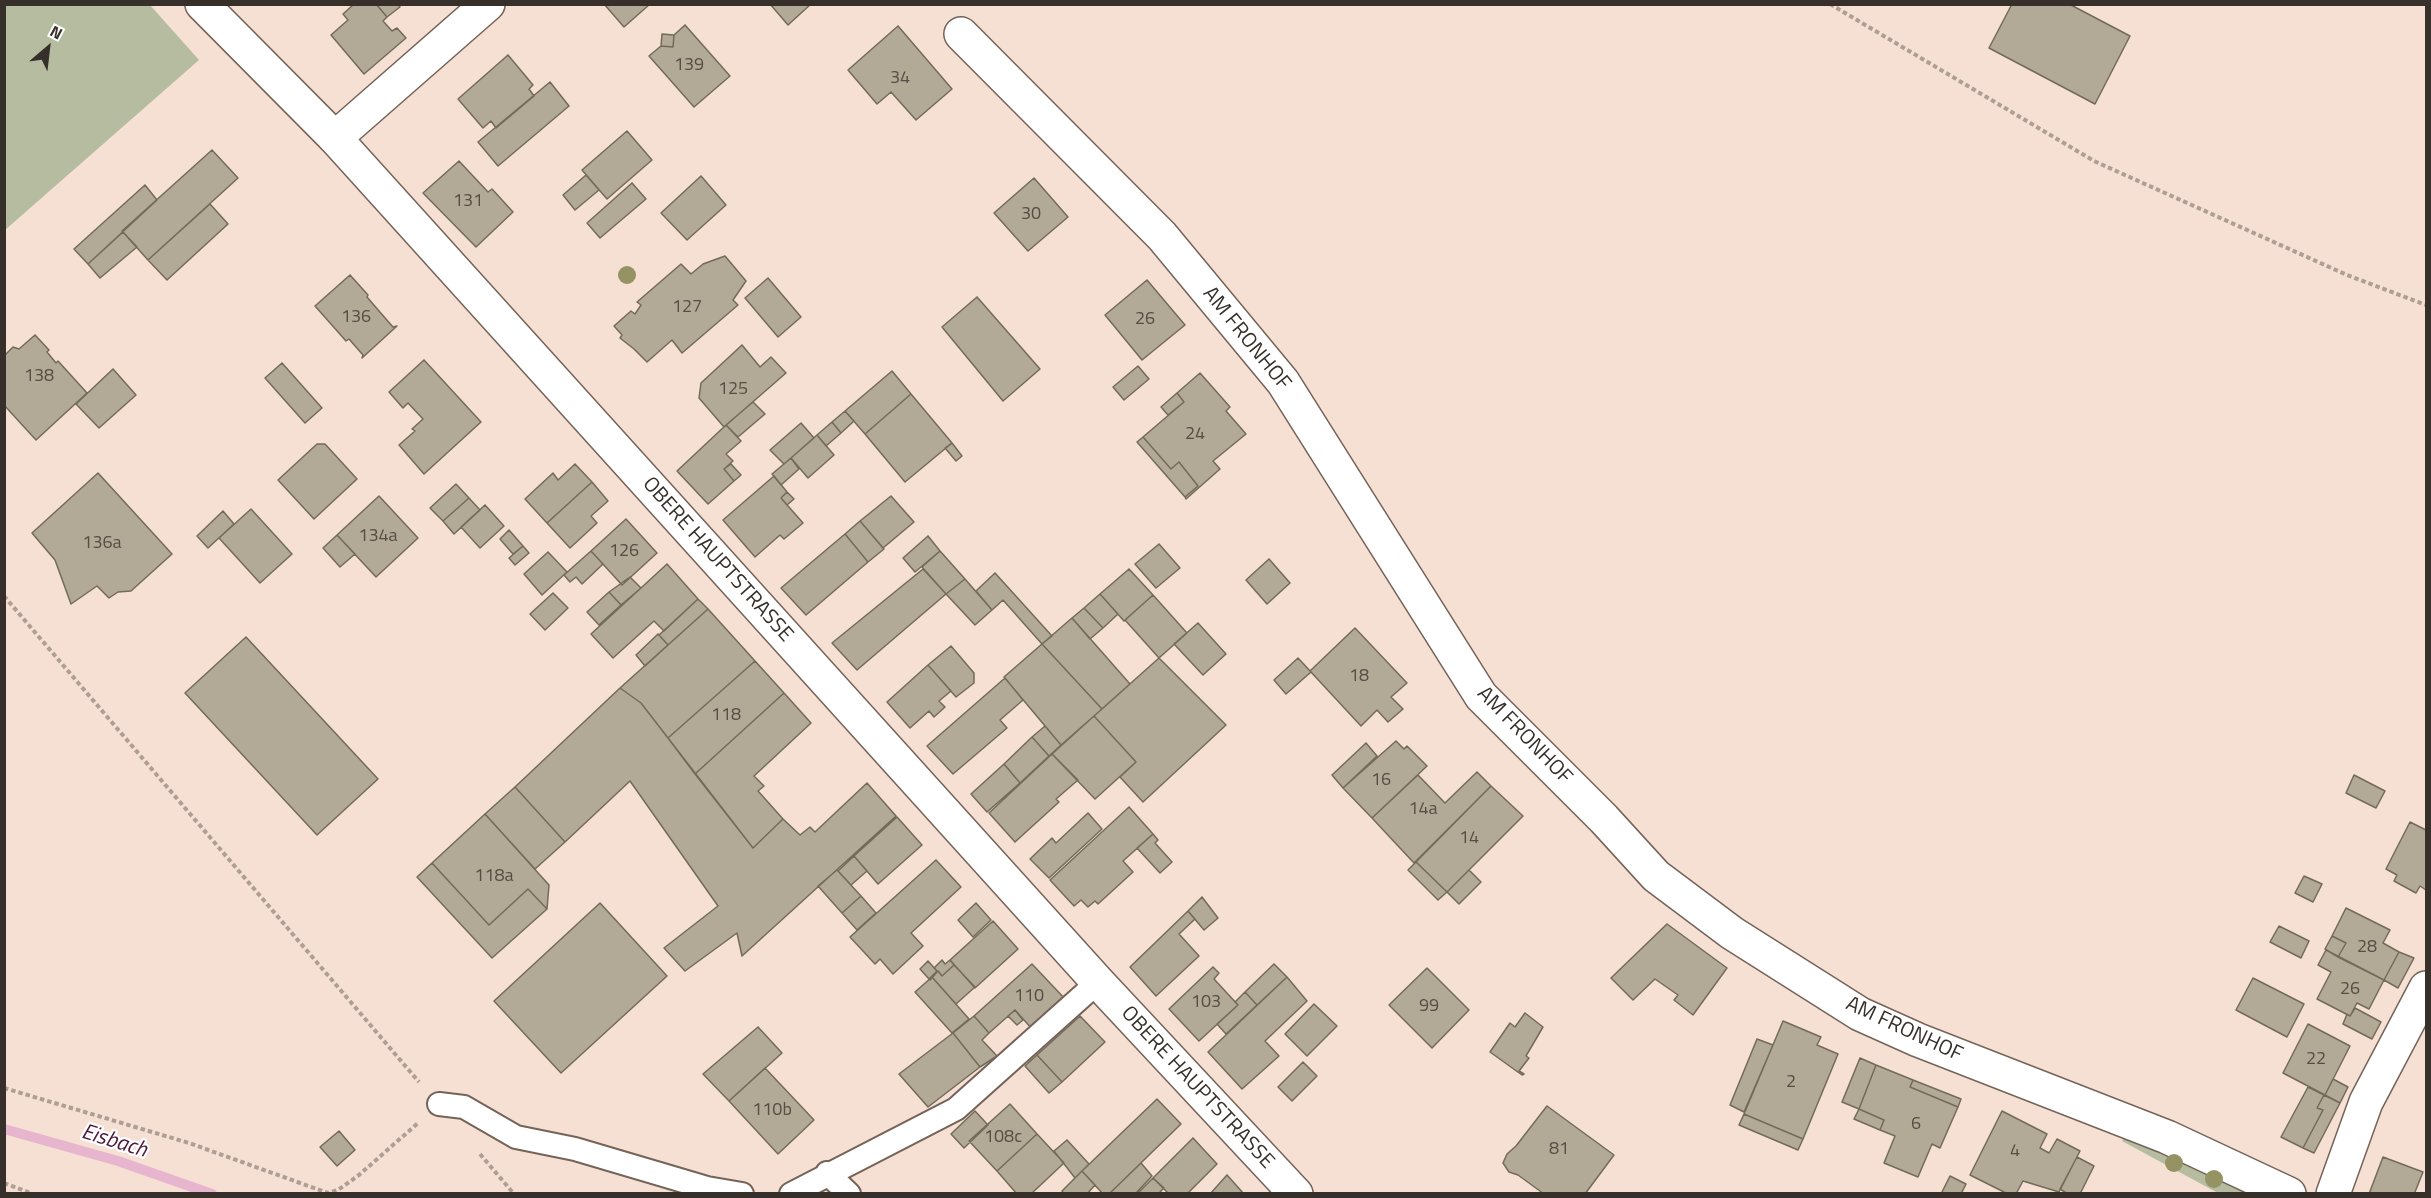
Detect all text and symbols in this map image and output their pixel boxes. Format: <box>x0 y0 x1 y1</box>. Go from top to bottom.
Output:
north arrow <box>18 18 78 78</box>
text: N <box>46 19 67 45</box>
house number: 139 <box>674 55 704 77</box>
house number: 34 <box>890 68 910 90</box>
house number: 131 <box>453 191 483 213</box>
house number: 30 <box>1021 204 1041 226</box>
street label: AM FRONHOF <box>1197 282 1295 396</box>
house number: 127 <box>672 297 702 319</box>
house number: 136 <box>341 307 371 329</box>
house number: 26 <box>1135 309 1155 331</box>
house number: 138 <box>24 366 54 388</box>
house number: 125 <box>718 379 748 401</box>
house number: 24 <box>1185 424 1205 446</box>
street label: OBERE HAUPTSTRASSE <box>636 472 798 648</box>
house number: 134a <box>358 526 398 548</box>
house number: 136a <box>82 533 122 555</box>
house number: 126 <box>609 541 639 563</box>
house number: 18 <box>1349 666 1369 688</box>
street label: AM FRONHOF <box>1471 682 1577 790</box>
house number: 118 <box>711 705 741 727</box>
house number: 16 <box>1371 770 1391 792</box>
house number: 14a <box>1408 799 1438 821</box>
house number: 14 <box>1459 828 1479 850</box>
house number: 118a <box>474 866 514 888</box>
house number: 28 <box>2357 937 2377 959</box>
house number: 26 <box>2340 979 2360 1001</box>
house number: 110 <box>1014 986 1044 1008</box>
house number: 103 <box>1191 992 1221 1014</box>
street label: AM FRONHOF <box>1842 992 1966 1068</box>
house number: 99 <box>1419 996 1439 1018</box>
street label: OBERE HAUPTSTRASSE <box>1115 1001 1279 1175</box>
house number: 22 <box>2306 1049 2326 1071</box>
house number: 2 <box>1786 1072 1796 1094</box>
house number: 110b <box>752 1100 792 1122</box>
house number: 6 <box>1911 1114 1921 1136</box>
water label: Eisbach <box>78 1120 150 1164</box>
house number: 108c <box>984 1127 1022 1149</box>
house number: 81 <box>1549 1139 1569 1161</box>
house number: 4 <box>2010 1141 2020 1163</box>

